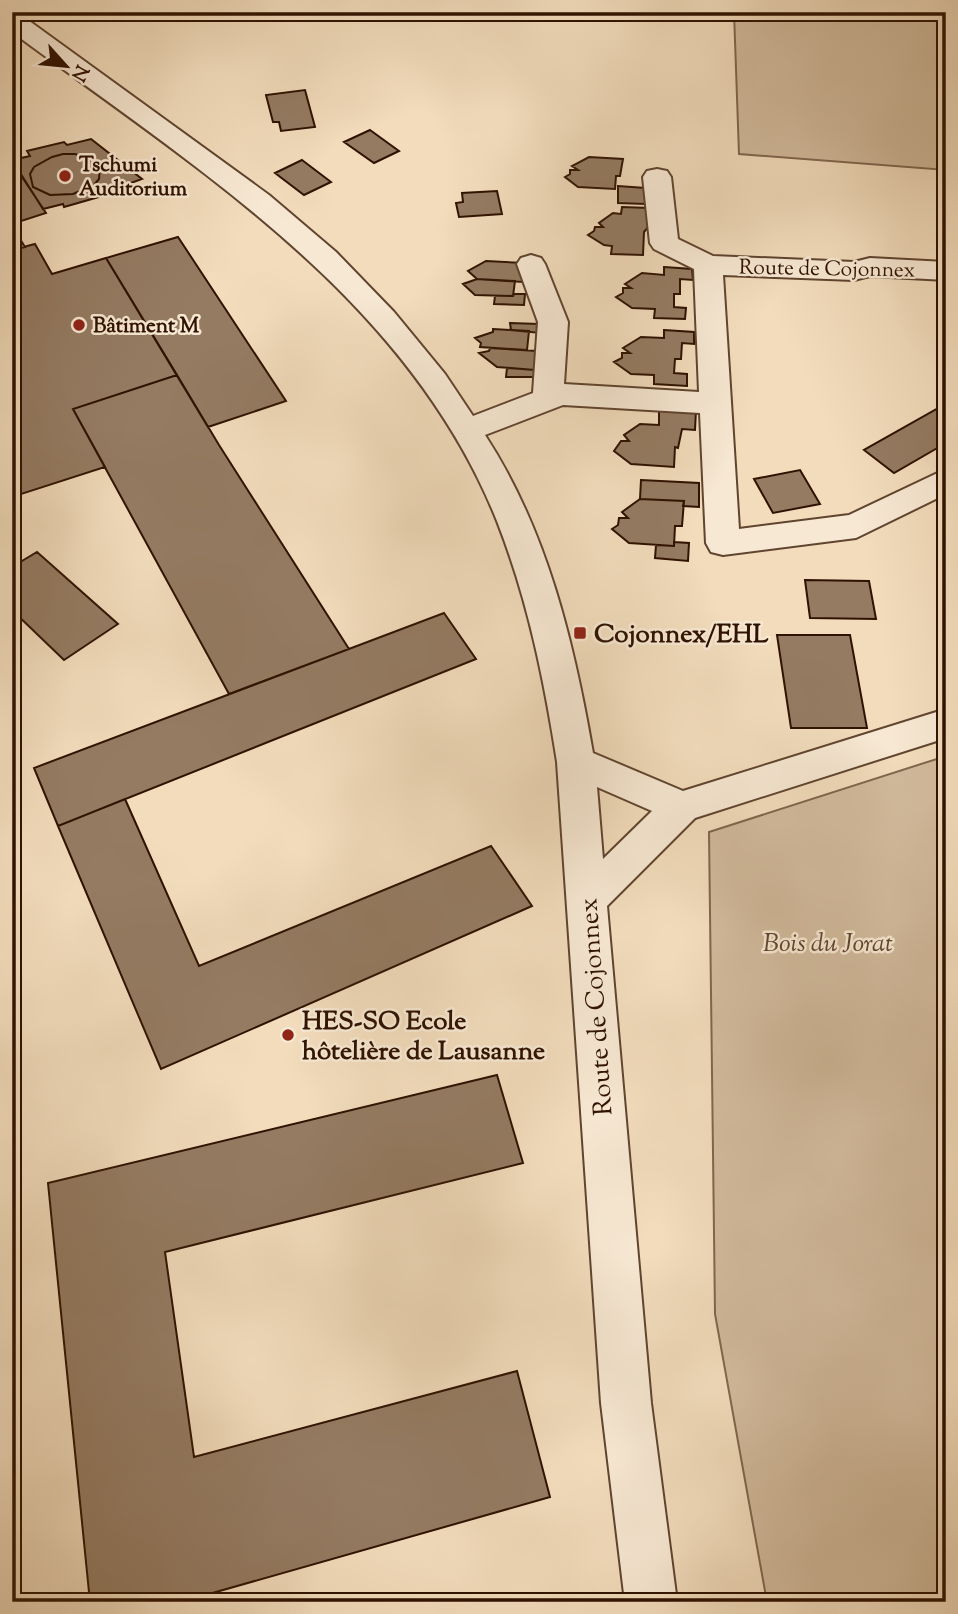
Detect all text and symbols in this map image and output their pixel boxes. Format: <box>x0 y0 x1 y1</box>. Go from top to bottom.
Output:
north arrow <box>32 32 102 102</box>
text: N <box>63 60 94 85</box>
place label: Tschumi Auditorium <box>79 151 188 205</box>
marker: Tschumi Auditorium <box>57 168 73 184</box>
street label: Route de Cojonnex <box>739 253 915 287</box>
place label: Bâtiment M <box>93 312 200 342</box>
marker: Bâtiment M <box>71 317 87 333</box>
place label: Cojonnex/EHL <box>594 617 769 654</box>
marker: Cojonnex/EHL <box>572 625 588 641</box>
street label: Route de Cojonnex <box>571 897 624 1117</box>
park label: Bois du Jorat <box>763 926 893 963</box>
place label: HES-SO Ecole hôtelière de Lausanne <box>302 1004 545 1071</box>
marker: HES-SO Ecole hôtelière de Lausanne <box>280 1027 296 1043</box>

